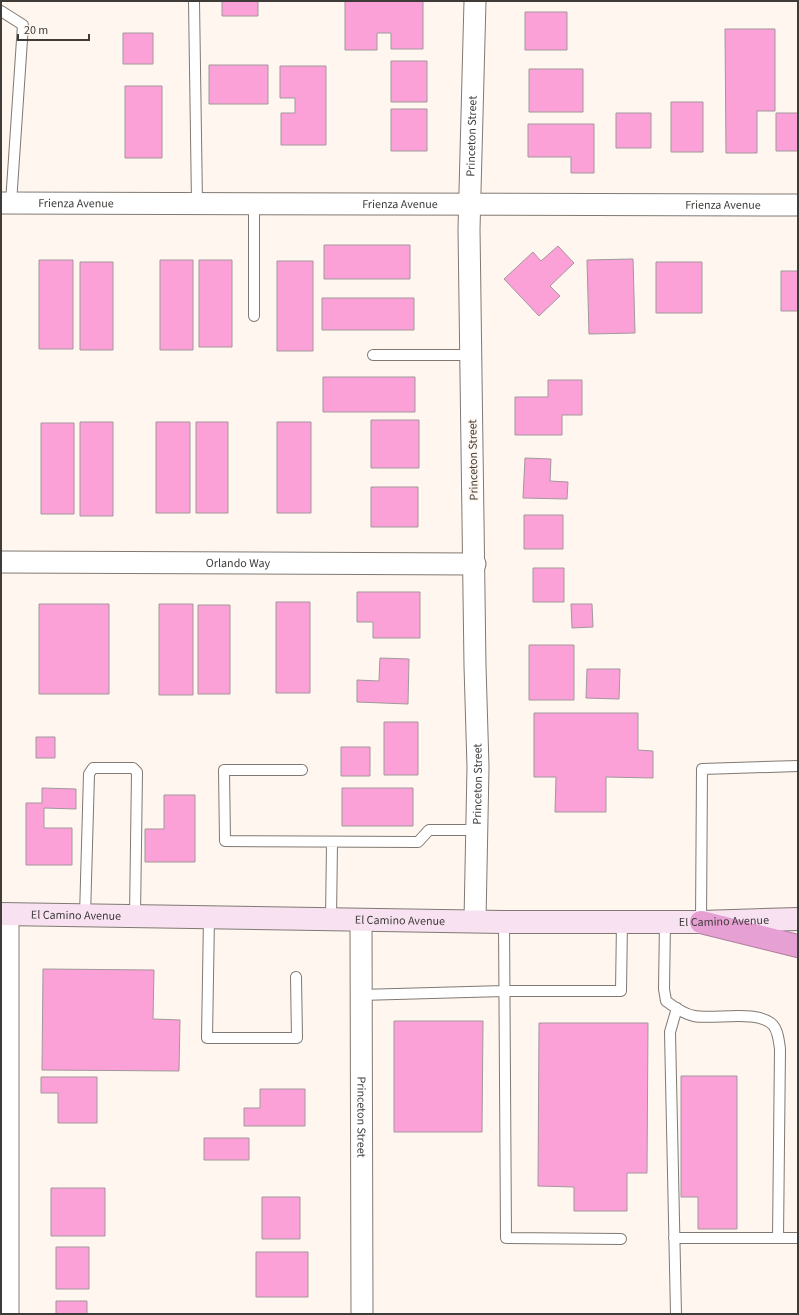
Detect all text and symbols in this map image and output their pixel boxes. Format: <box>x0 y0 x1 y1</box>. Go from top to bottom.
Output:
scale bar <box>18 16 89 42</box>
text: 20 m <box>24 22 48 39</box>
street label: Princeton Street <box>462 95 482 177</box>
street label: Frienza Avenue <box>38 195 114 212</box>
street label: Frienza Avenue <box>362 196 438 213</box>
street label: Frienza Avenue <box>685 197 761 214</box>
street label: Princeton Street <box>464 419 483 501</box>
street label: Orlando Way <box>206 555 271 572</box>
street label: Princeton Street <box>469 743 487 825</box>
street label: El Camino Avenue <box>31 906 121 925</box>
street label: El Camino Avenue <box>355 912 445 930</box>
street label: El Camino Avenue <box>679 912 769 931</box>
street label: Princeton Street <box>352 1076 370 1158</box>

